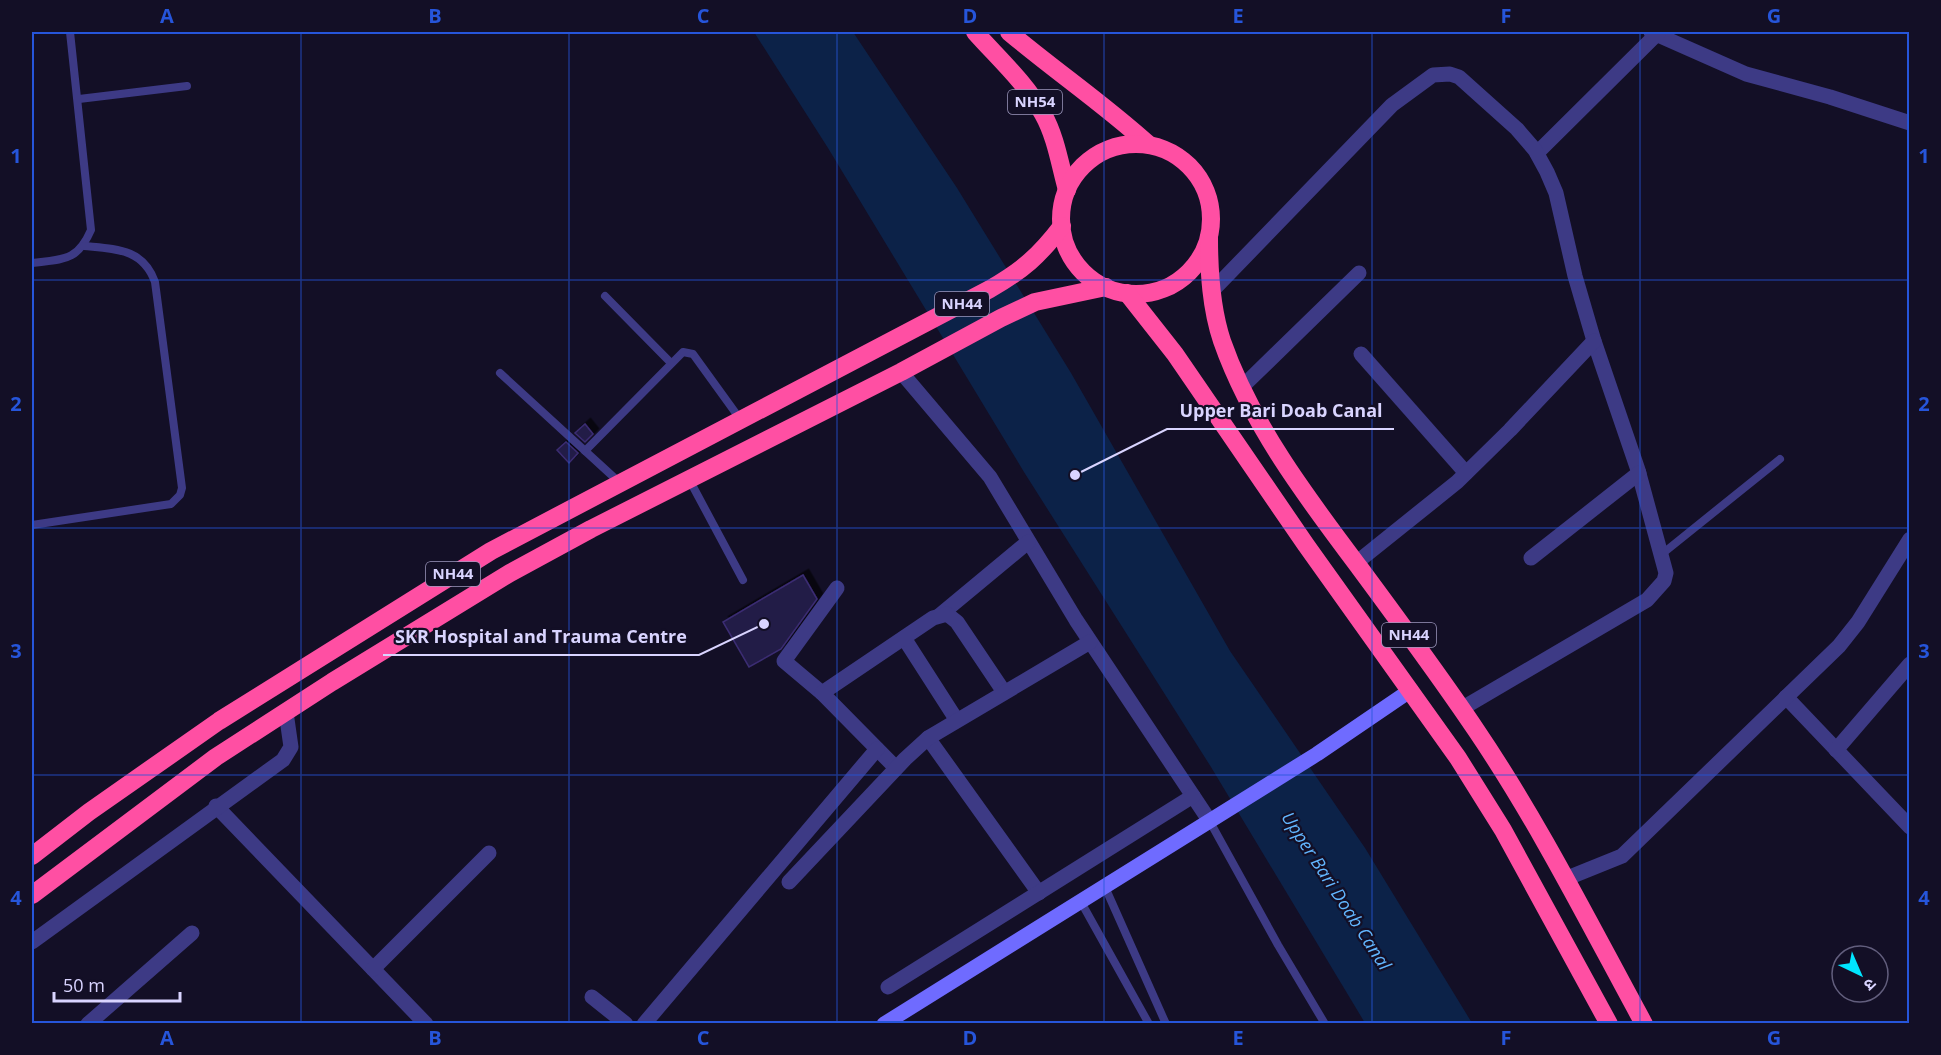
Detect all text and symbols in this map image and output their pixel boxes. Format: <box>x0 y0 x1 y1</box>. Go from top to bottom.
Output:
text: A <box>160 2 174 29</box>
text: B <box>428 2 442 29</box>
text: C <box>697 2 710 29</box>
text: D <box>963 2 977 29</box>
text: E <box>1232 2 1244 29</box>
text: F <box>1501 2 1511 29</box>
text: G <box>1767 2 1781 29</box>
road number: NH54 <box>1008 90 1062 114</box>
text: 1 <box>10 142 22 169</box>
text: 1 <box>1918 142 1930 169</box>
road number: NH44 <box>935 292 989 316</box>
text: 2 <box>10 390 22 417</box>
text: 2 <box>1918 390 1930 417</box>
callout: Upper Bari Doab Canal <box>1167 393 1394 429</box>
text: Upper Bari Doab Canal <box>1179 398 1383 422</box>
road number: NH44 <box>426 562 480 586</box>
callout: SKR Hospital and Trauma Centre <box>383 619 699 655</box>
road number: NH44 <box>1382 623 1436 647</box>
text: SKR Hospital and Trauma Centre <box>395 624 687 648</box>
text: 3 <box>10 637 22 664</box>
text: 3 <box>1918 637 1930 664</box>
water label: Upper Bari Doab Canal <box>1277 807 1397 975</box>
text: 4 <box>10 884 22 911</box>
text: 4 <box>1918 884 1930 911</box>
north arrow <box>1830 944 1890 1004</box>
scale bar <box>54 965 180 1003</box>
text: 50 m <box>63 973 105 997</box>
text: उ <box>1859 974 1881 996</box>
text: A <box>160 1024 174 1051</box>
text: B <box>428 1024 442 1051</box>
text: C <box>697 1024 710 1051</box>
text: D <box>963 1024 977 1051</box>
text: E <box>1232 1024 1244 1051</box>
text: F <box>1501 1024 1511 1051</box>
text: G <box>1767 1024 1781 1051</box>

